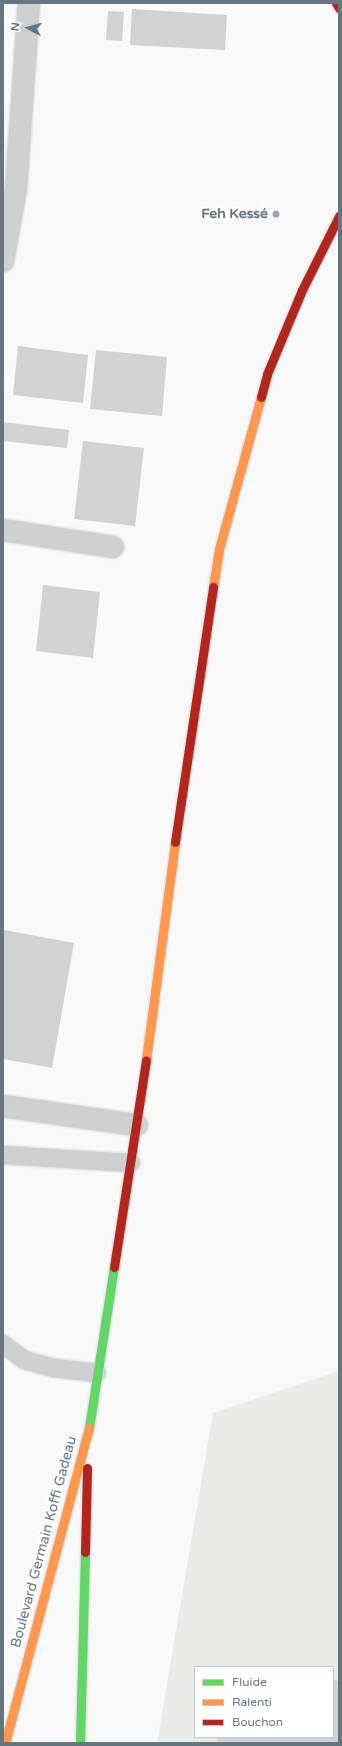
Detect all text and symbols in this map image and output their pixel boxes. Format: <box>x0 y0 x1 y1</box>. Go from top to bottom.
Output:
north arrow <box>8 8 48 48</box>
text: N <box>9 22 22 32</box>
place label: Feh Kessé <box>201 206 268 222</box>
marker: Feh Kessé <box>271 209 281 219</box>
street label: Boulevard Germain Koffi Gadeau <box>8 1434 80 1650</box>
legend <box>194 1666 334 1738</box>
text: Fluide <box>232 1675 267 1689</box>
text: Ralenti <box>232 1695 272 1709</box>
text: Bouchon <box>232 1715 283 1729</box>

